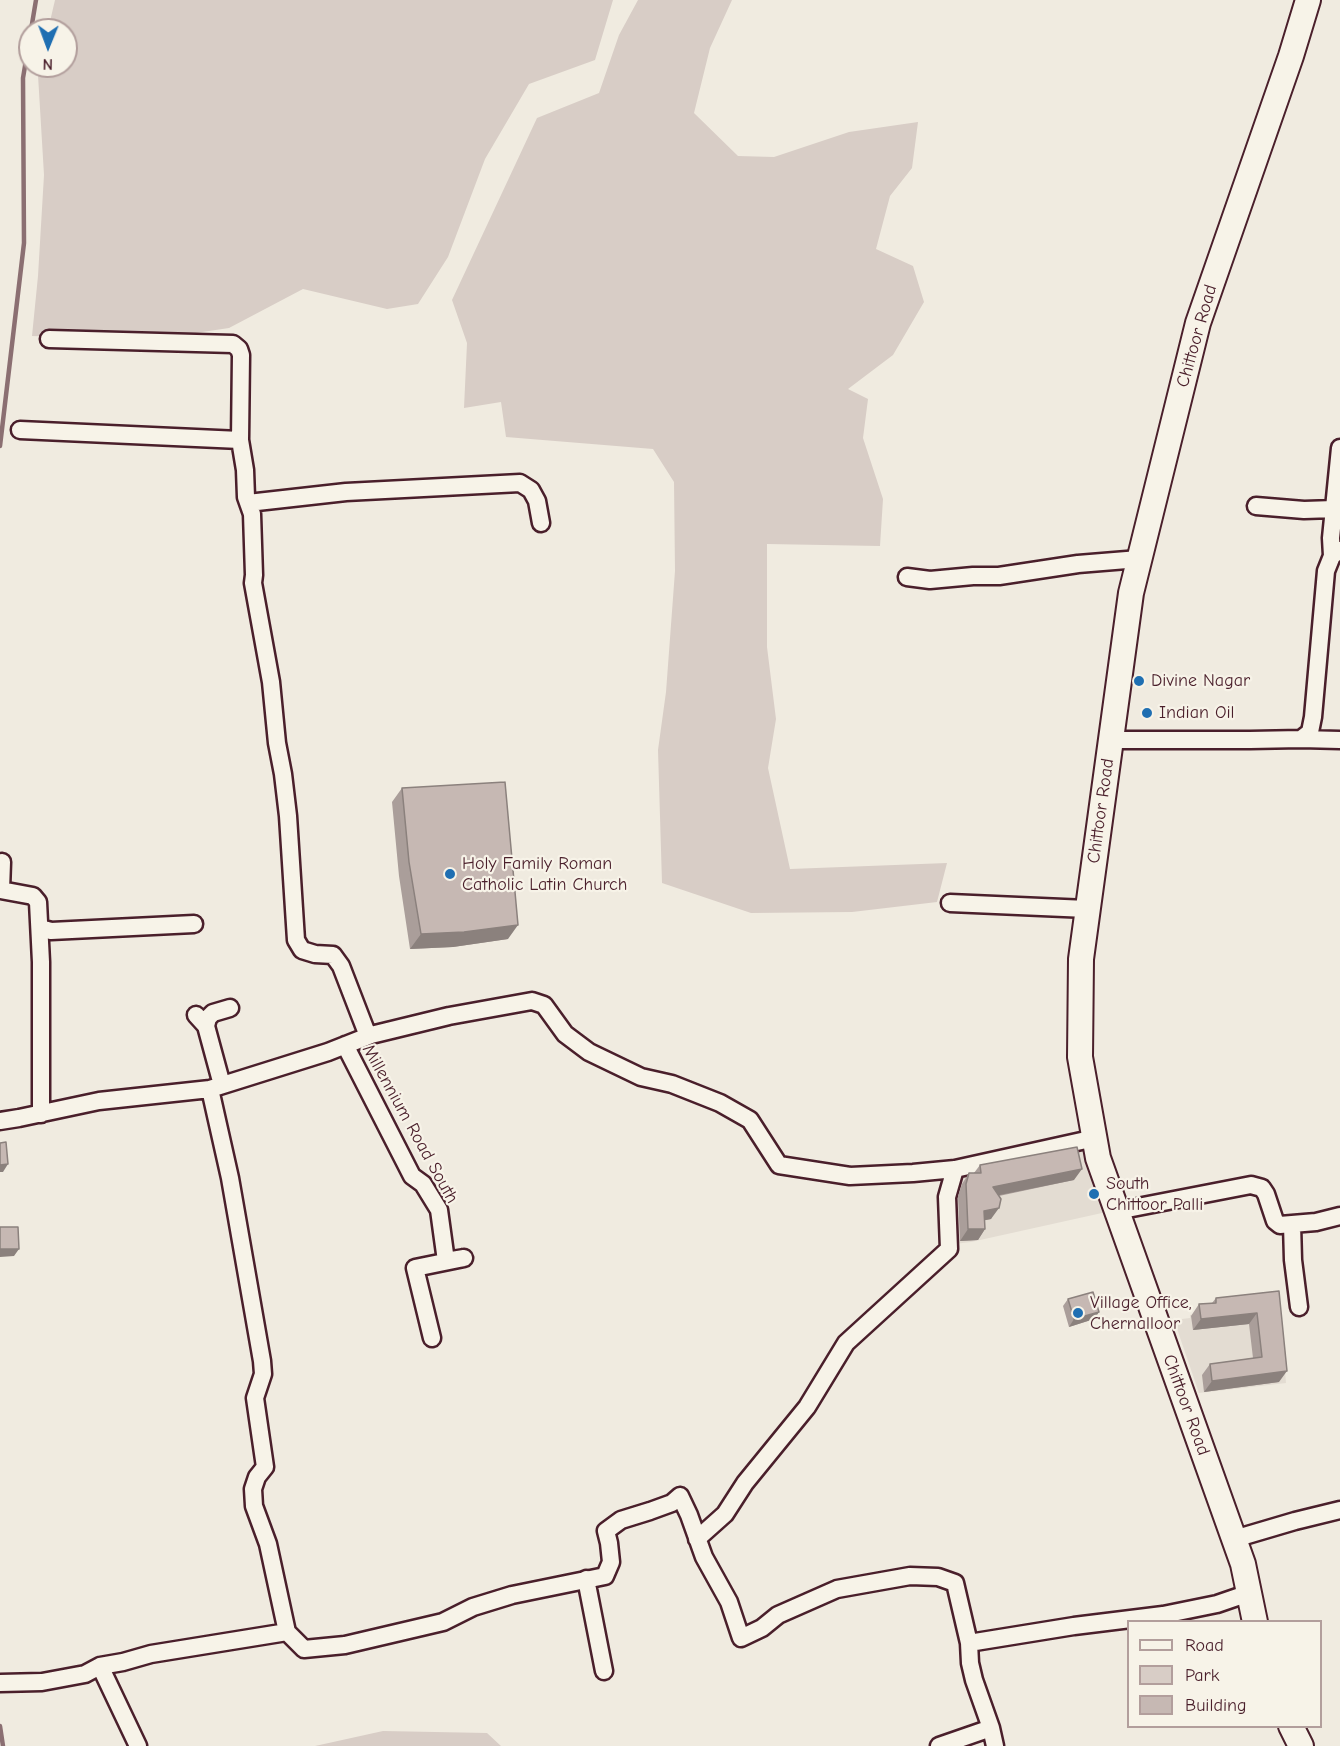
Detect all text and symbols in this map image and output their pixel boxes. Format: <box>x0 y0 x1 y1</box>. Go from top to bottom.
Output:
north arrow <box>18 18 78 78</box>
text: N <box>42 55 53 73</box>
street label: Chittoor Road <box>1172 282 1222 390</box>
place label: Divine Nagar <box>1151 670 1250 692</box>
marker: Divine Nagar <box>1132 674 1146 688</box>
place label: Indian Oil <box>1159 702 1234 724</box>
marker: Indian Oil <box>1140 706 1154 720</box>
street label: Chittoor Road <box>1083 757 1119 865</box>
place label: Holy Family Roman Catholic Latin Church <box>462 853 627 896</box>
marker: Holy Family Roman Catholic Latin Church <box>443 867 457 881</box>
street label: Millennium Road South <box>357 1041 463 1207</box>
place label: South Chittoor Palli <box>1106 1173 1203 1216</box>
marker: South Chittoor Palli <box>1087 1187 1101 1201</box>
place label: Village Office, Chernalloor <box>1090 1292 1192 1334</box>
marker: Village Office, Chernalloor <box>1071 1306 1085 1320</box>
street label: Chittoor Road <box>1158 1352 1214 1458</box>
legend <box>1127 1620 1322 1728</box>
text: Road <box>1185 1635 1224 1656</box>
text: Park <box>1185 1665 1219 1686</box>
text: Building <box>1185 1695 1247 1716</box>

